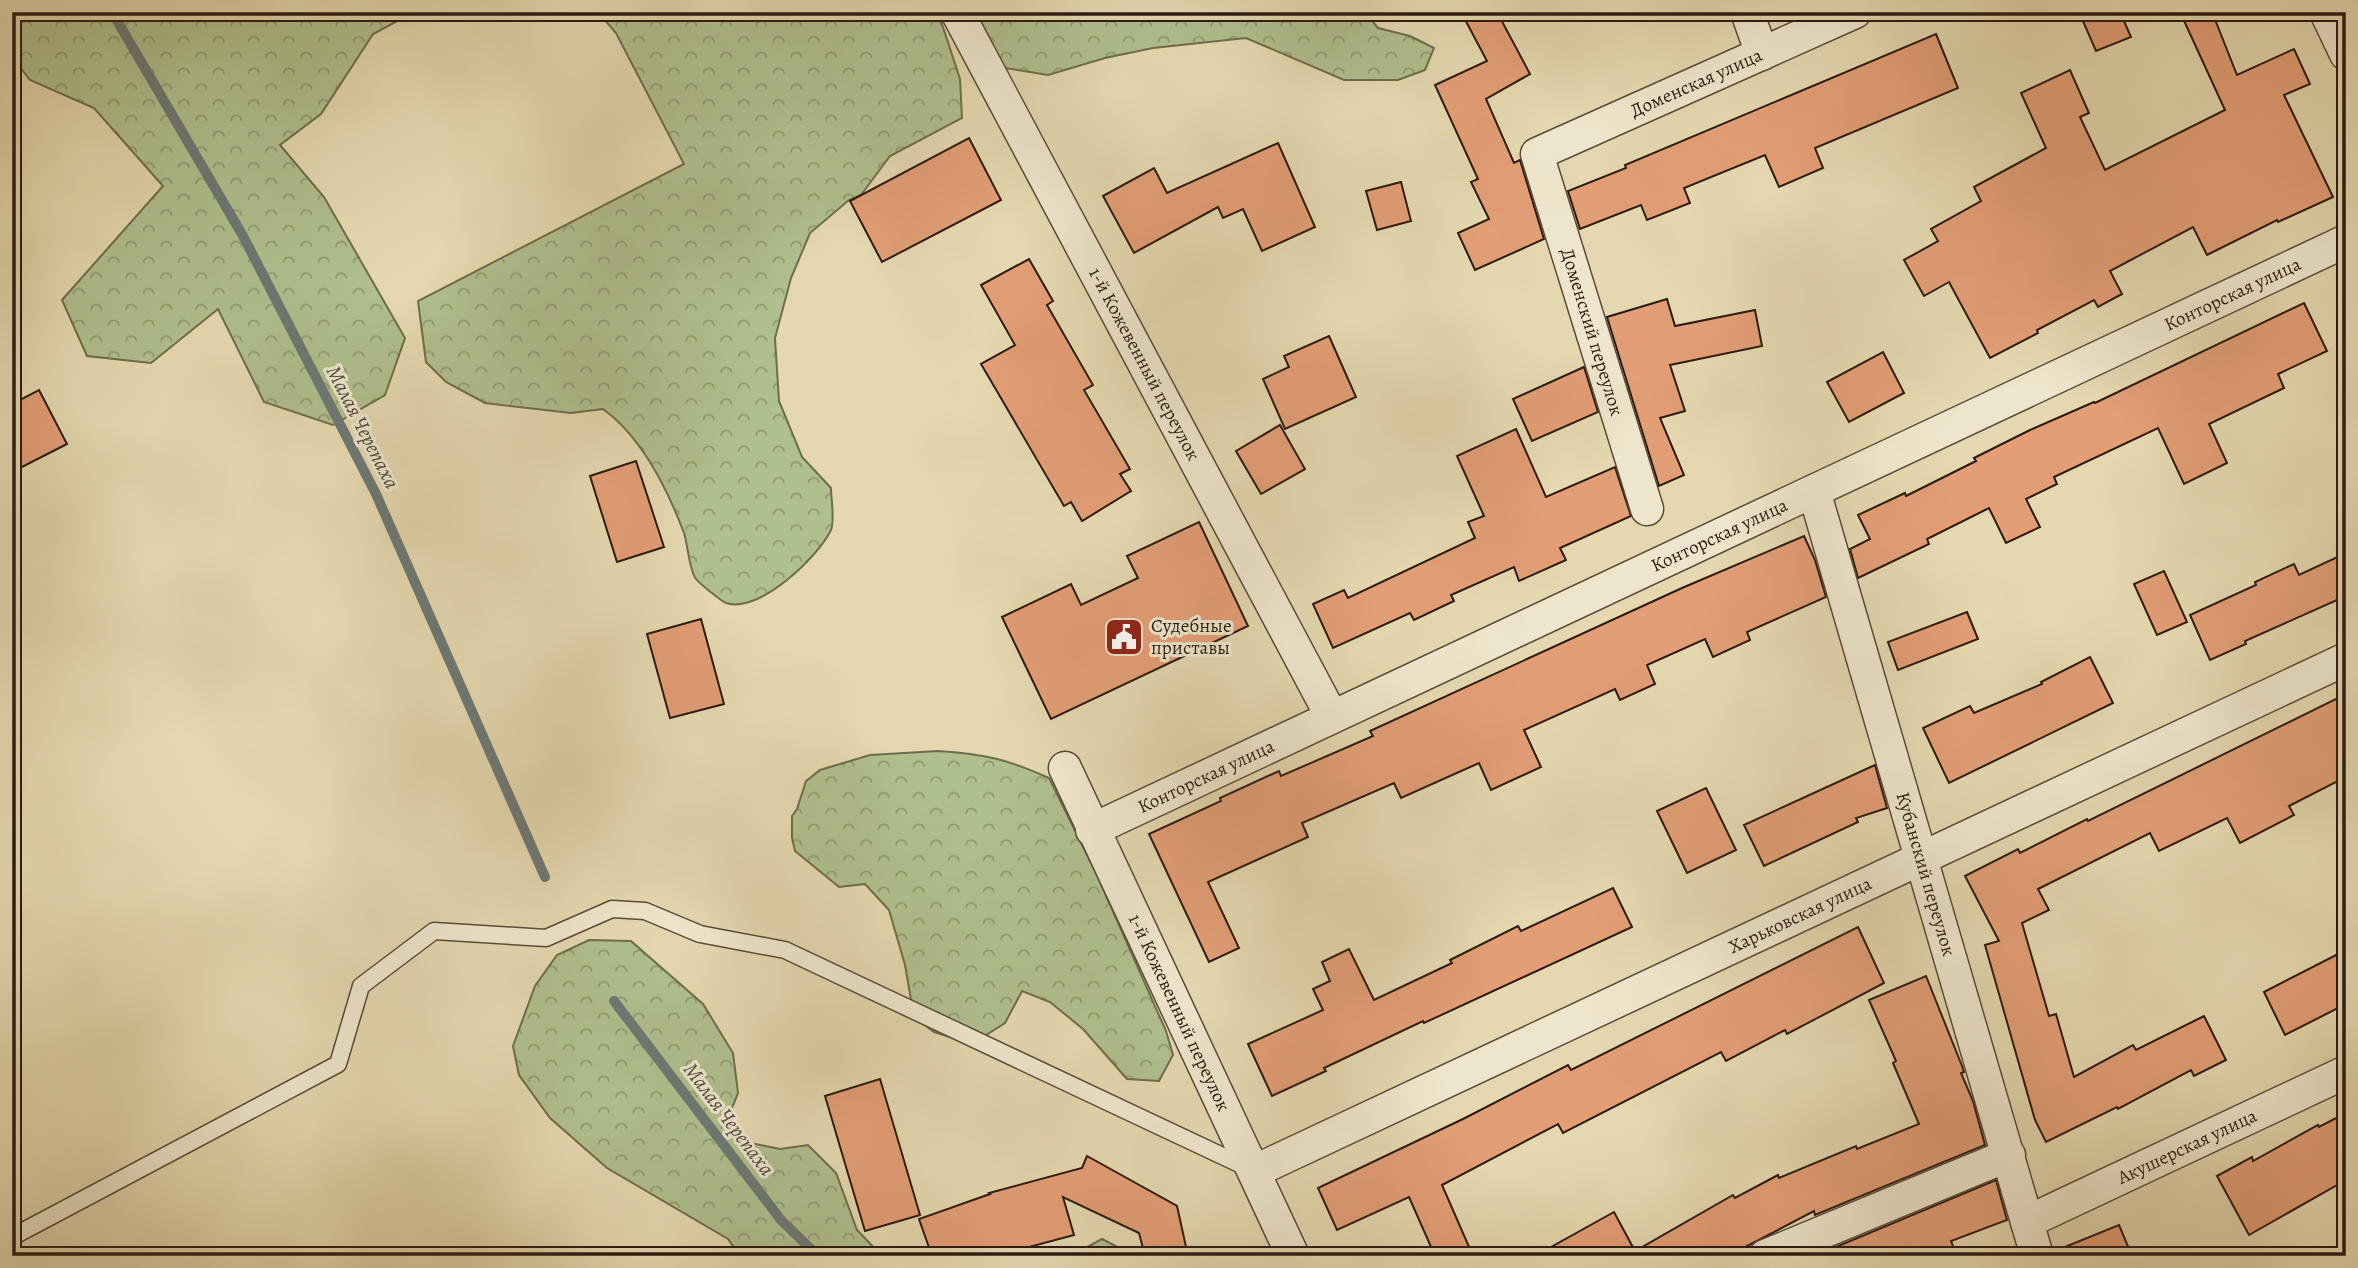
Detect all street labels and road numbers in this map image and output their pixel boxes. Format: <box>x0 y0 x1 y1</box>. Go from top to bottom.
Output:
street label: Доменская улица <box>1626 42 1767 124</box>
street label: Доменский переулок <box>1554 245 1630 419</box>
street label: Конторская улица <box>2160 251 2305 338</box>
street label: 1-й Кожевенный переулок <box>1082 263 1206 465</box>
street label: Конторская улица <box>1647 492 1792 579</box>
street label: Конторская улица <box>1133 733 1279 820</box>
street label: Кубанский переулок <box>1889 789 1962 959</box>
street label: Харьковская улица <box>1724 870 1876 960</box>
street label: 1-й Кожевенный переулок <box>1122 910 1237 1116</box>
street label: Акушерская улица <box>2112 1103 2261 1191</box>

